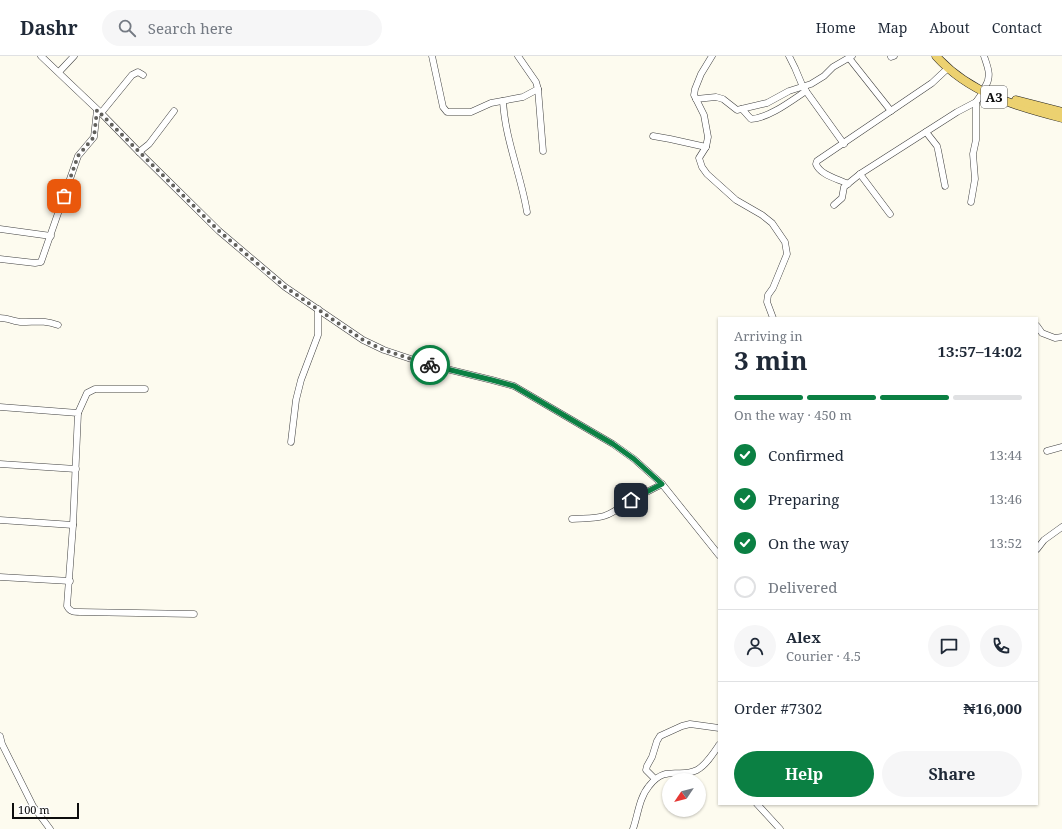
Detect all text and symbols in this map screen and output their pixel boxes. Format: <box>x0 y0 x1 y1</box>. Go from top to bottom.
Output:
search box <box>102 10 382 46</box>
text: Dashr <box>20 15 78 41</box>
icon: search <box>116 17 138 39</box>
text: Search here <box>148 18 233 38</box>
text: Home <box>816 18 856 37</box>
text: Map <box>878 18 907 37</box>
text: About <box>929 18 970 37</box>
text: Contact <box>992 18 1042 37</box>
road number: A3 <box>981 86 1007 108</box>
pin <box>47 179 81 213</box>
icon: bag <box>53 185 75 207</box>
text: Arriving in <box>734 327 803 345</box>
text: 13:57–14:02 <box>938 341 1022 361</box>
text: 3 min <box>734 342 808 378</box>
courier <box>410 345 450 385</box>
icon: bike <box>419 354 441 376</box>
text: On the way · 450 m <box>734 406 852 424</box>
icon: check <box>734 444 756 466</box>
text: Confirmed <box>768 445 844 465</box>
text: 13:44 <box>989 446 1022 464</box>
pin <box>614 483 648 517</box>
icon: check <box>734 488 756 510</box>
icon: home <box>620 489 642 511</box>
text: Preparing <box>768 489 839 509</box>
text: 13:46 <box>989 490 1022 508</box>
icon: check <box>734 532 756 554</box>
text: On the way <box>768 533 849 553</box>
text: 13:52 <box>989 534 1022 552</box>
text: Delivered <box>768 577 837 597</box>
button: person <box>734 625 776 667</box>
button: chat <box>928 625 970 667</box>
button: phone <box>980 625 1022 667</box>
text: Alex <box>786 627 821 647</box>
text: Courier · 4.5 <box>786 647 861 665</box>
text: Order #7302 <box>734 698 822 718</box>
text: ₦16,000 <box>963 698 1022 718</box>
button: Help <box>734 751 874 797</box>
button: Share <box>882 751 1022 797</box>
north arrow <box>662 773 706 817</box>
map controls <box>662 773 706 817</box>
scale bar <box>12 801 79 820</box>
text: 100 m <box>18 802 50 817</box>

